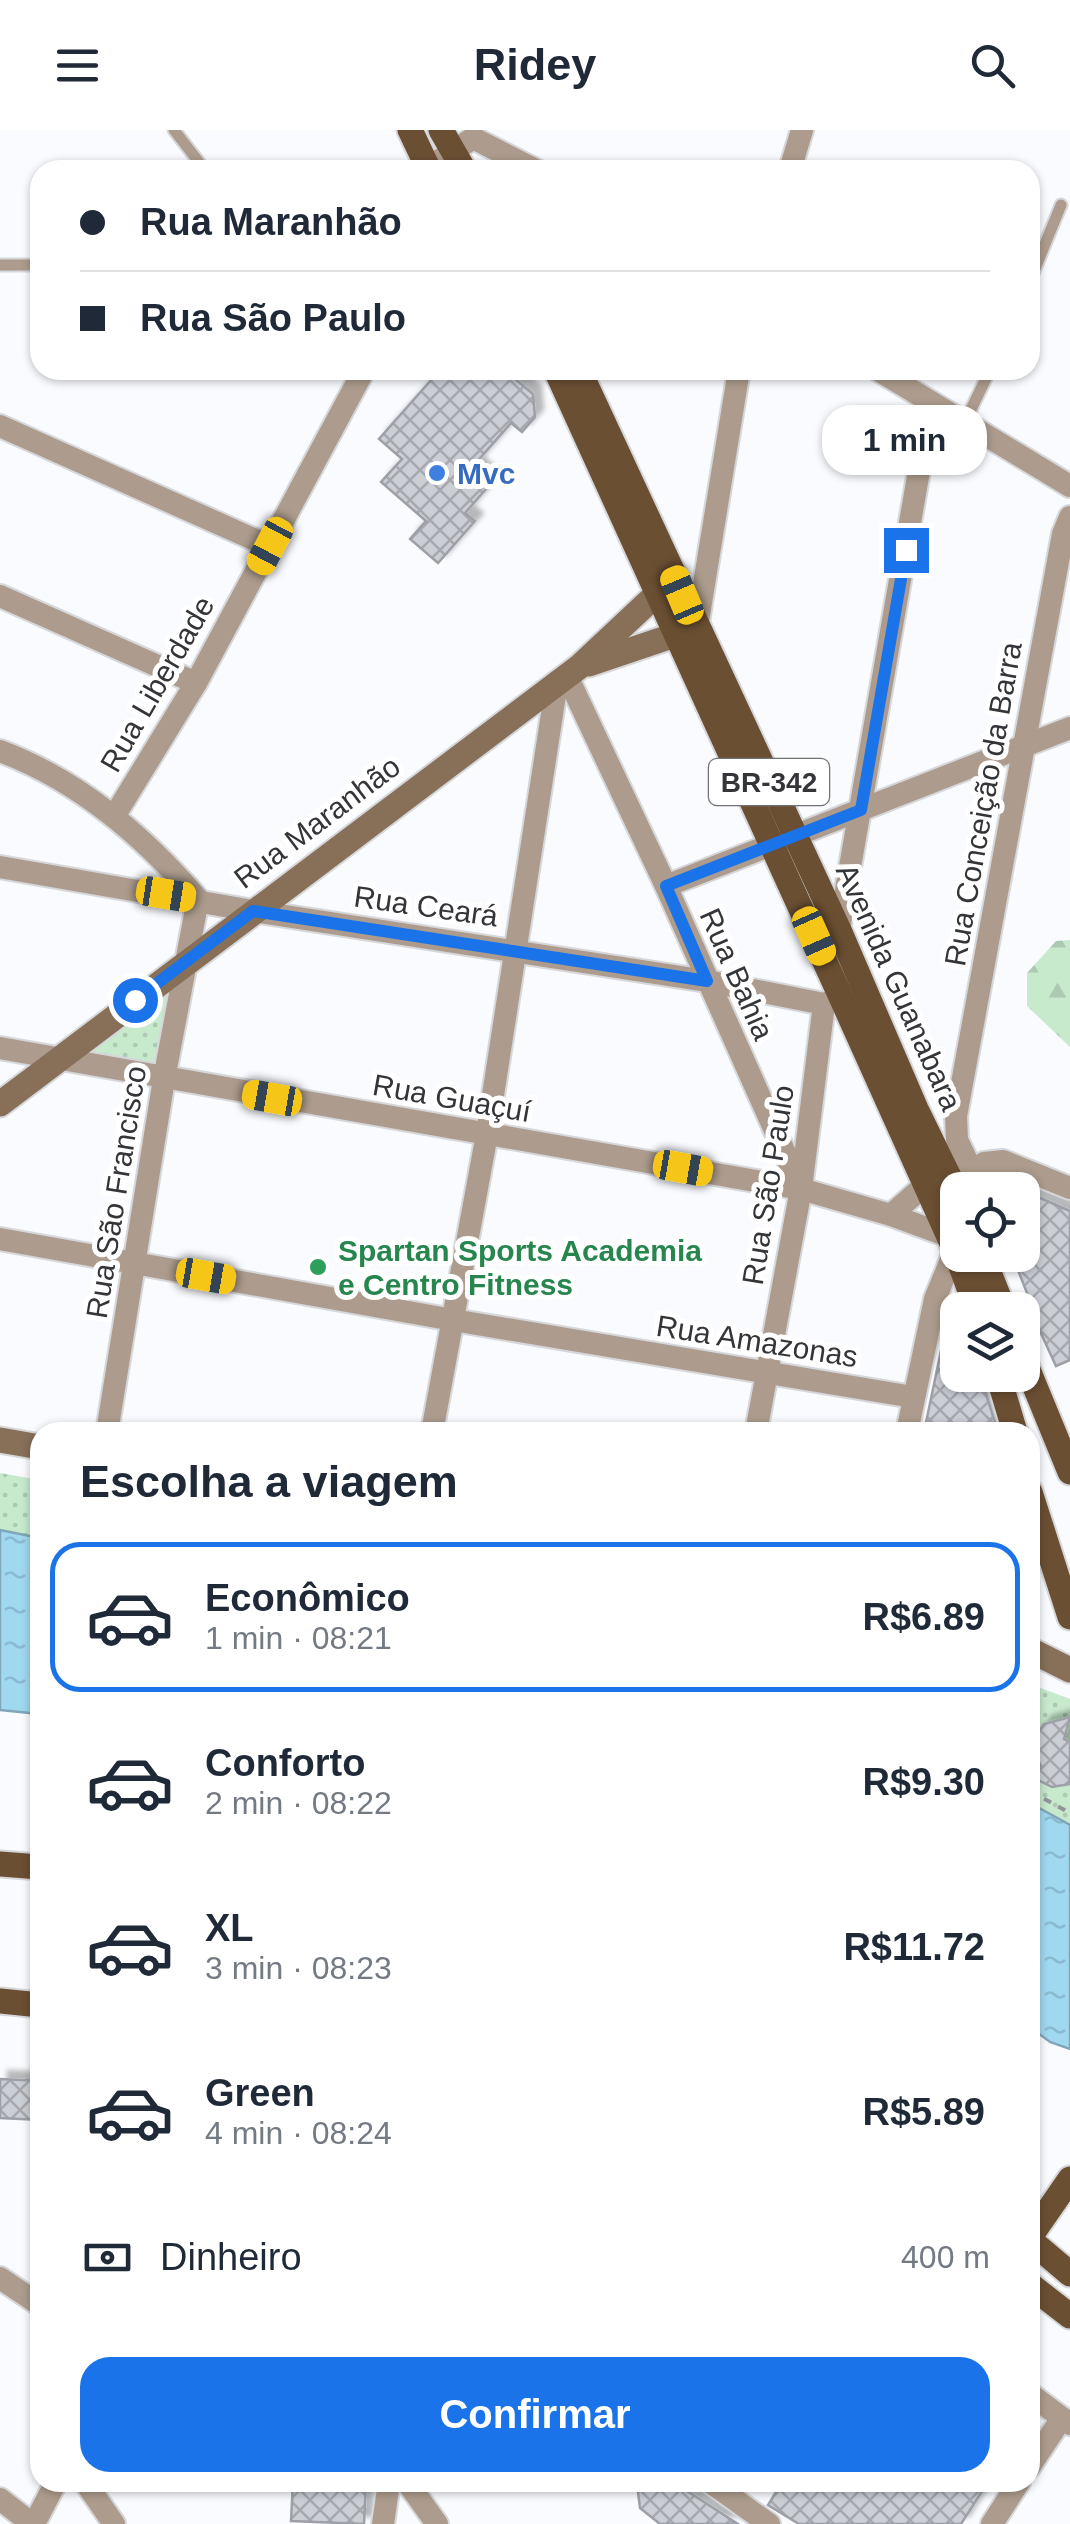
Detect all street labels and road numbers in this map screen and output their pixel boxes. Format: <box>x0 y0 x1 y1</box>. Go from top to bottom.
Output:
street label: Rua Liberdade <box>94 591 220 777</box>
street label: Rua Conceição da Barra <box>938 639 1028 969</box>
street label: Rua Maranhão <box>228 749 406 895</box>
road number: BR-342 <box>709 759 829 805</box>
street label: Avenida Guanabara <box>830 859 968 1116</box>
street label: Rua Ceará <box>352 880 500 932</box>
street label: Rua Bahia <box>693 903 781 1045</box>
street label: Rua São Francisco <box>80 1063 152 1321</box>
street label: Rua Guaçuí <box>370 1068 534 1128</box>
street label: Rua São Paulo <box>736 1083 800 1287</box>
street label: Rua Amazonas <box>654 1309 860 1373</box>

